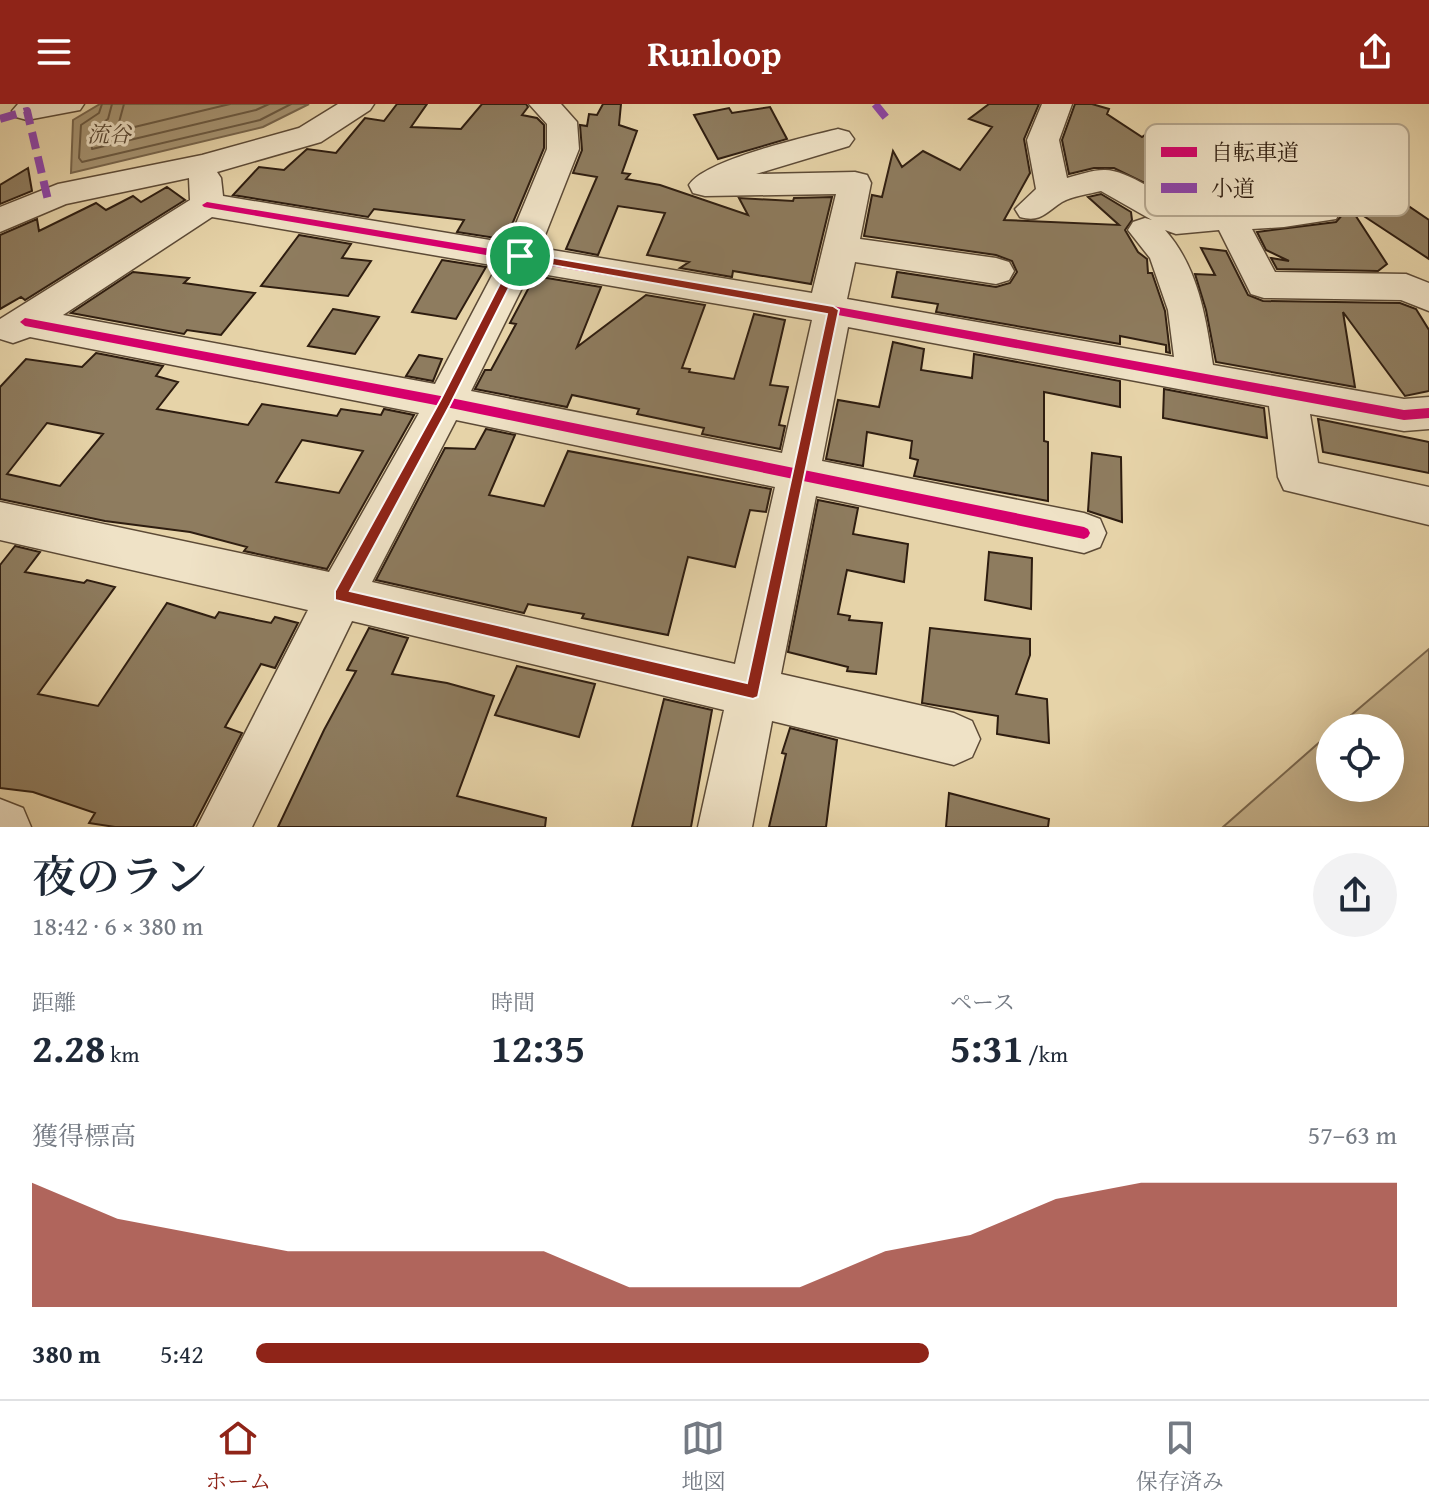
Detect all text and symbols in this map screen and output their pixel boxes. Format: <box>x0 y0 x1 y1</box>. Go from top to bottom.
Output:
text: Runloop <box>647 26 782 79</box>
icon: menu <box>32 30 76 74</box>
icon: share <box>1353 30 1397 74</box>
water label: 流谷 <box>87 118 133 150</box>
legend <box>1145 124 1409 216</box>
text: 自転車道 <box>1211 136 1299 168</box>
text: 小道 <box>1211 172 1255 204</box>
pin <box>486 222 554 290</box>
icon: arrive <box>498 234 542 278</box>
map controls <box>1316 714 1404 802</box>
button: locate <box>1316 714 1404 802</box>
text: 夜のラン <box>32 844 208 908</box>
button: share <box>1313 853 1397 937</box>
text: 18:42 · 6 × 380 m <box>32 906 203 945</box>
text: 距離 <box>32 986 76 1018</box>
text: 時間 <box>491 986 535 1018</box>
text: ペース <box>950 986 1015 1018</box>
text: 2.28 <box>32 1018 105 1077</box>
text: 12:35 <box>491 1018 585 1077</box>
text: 5:31 <box>950 1018 1023 1077</box>
text: km <box>105 1038 139 1070</box>
text: /km <box>1023 1038 1068 1070</box>
text: 57–63 m <box>1308 1115 1397 1154</box>
text: 獲得標高 <box>32 1116 136 1155</box>
text: 380 m <box>32 1334 100 1373</box>
text: 5:42 <box>160 1334 204 1373</box>
tab: ホーム <box>205 1416 271 1497</box>
tab: 地図 <box>681 1416 726 1497</box>
tab: 保存済み <box>1136 1416 1224 1497</box>

